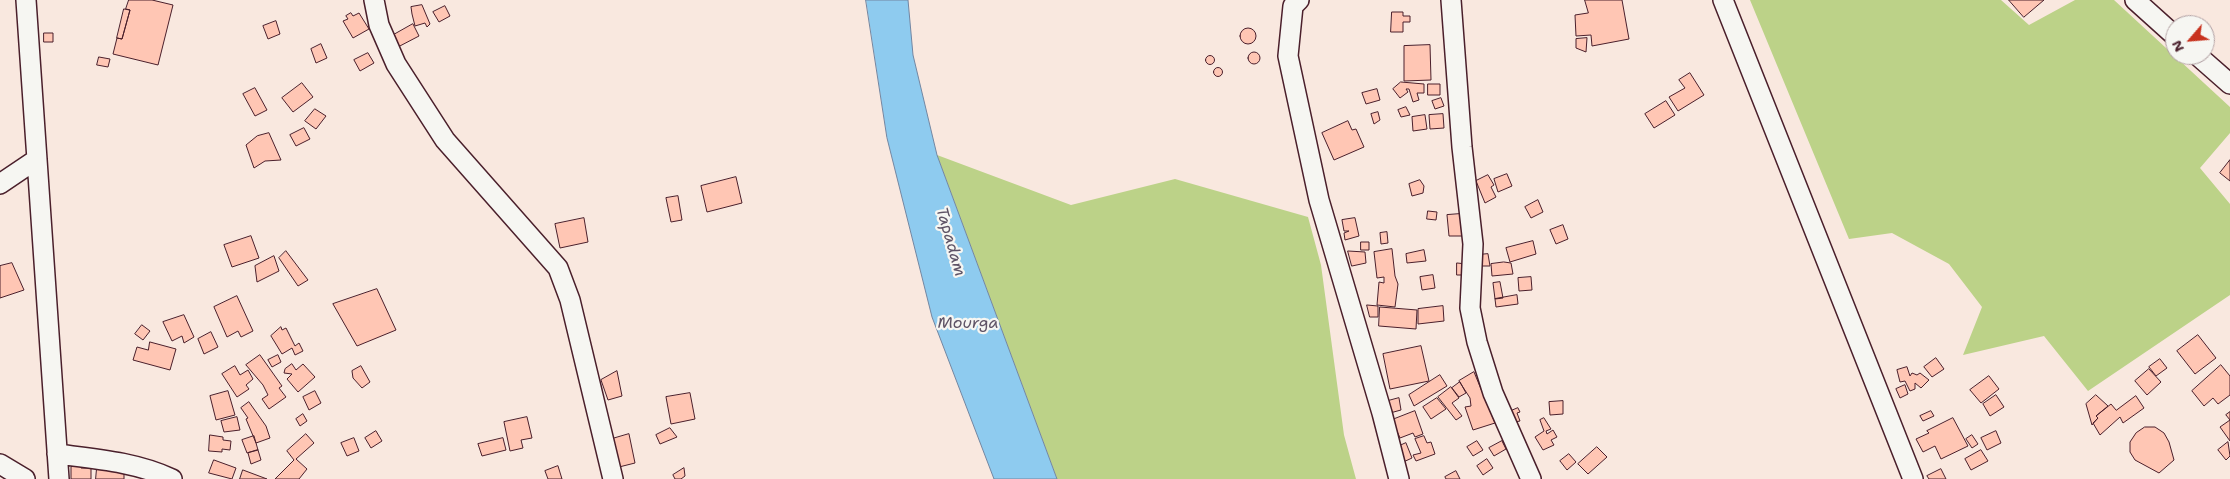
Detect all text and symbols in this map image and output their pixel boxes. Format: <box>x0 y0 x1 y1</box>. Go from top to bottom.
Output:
north arrow <box>2165 15 2215 65</box>
text: N <box>2167 37 2188 55</box>
water label: Tapadam <box>931 205 969 279</box>
water label: Mourga <box>938 314 998 334</box>

